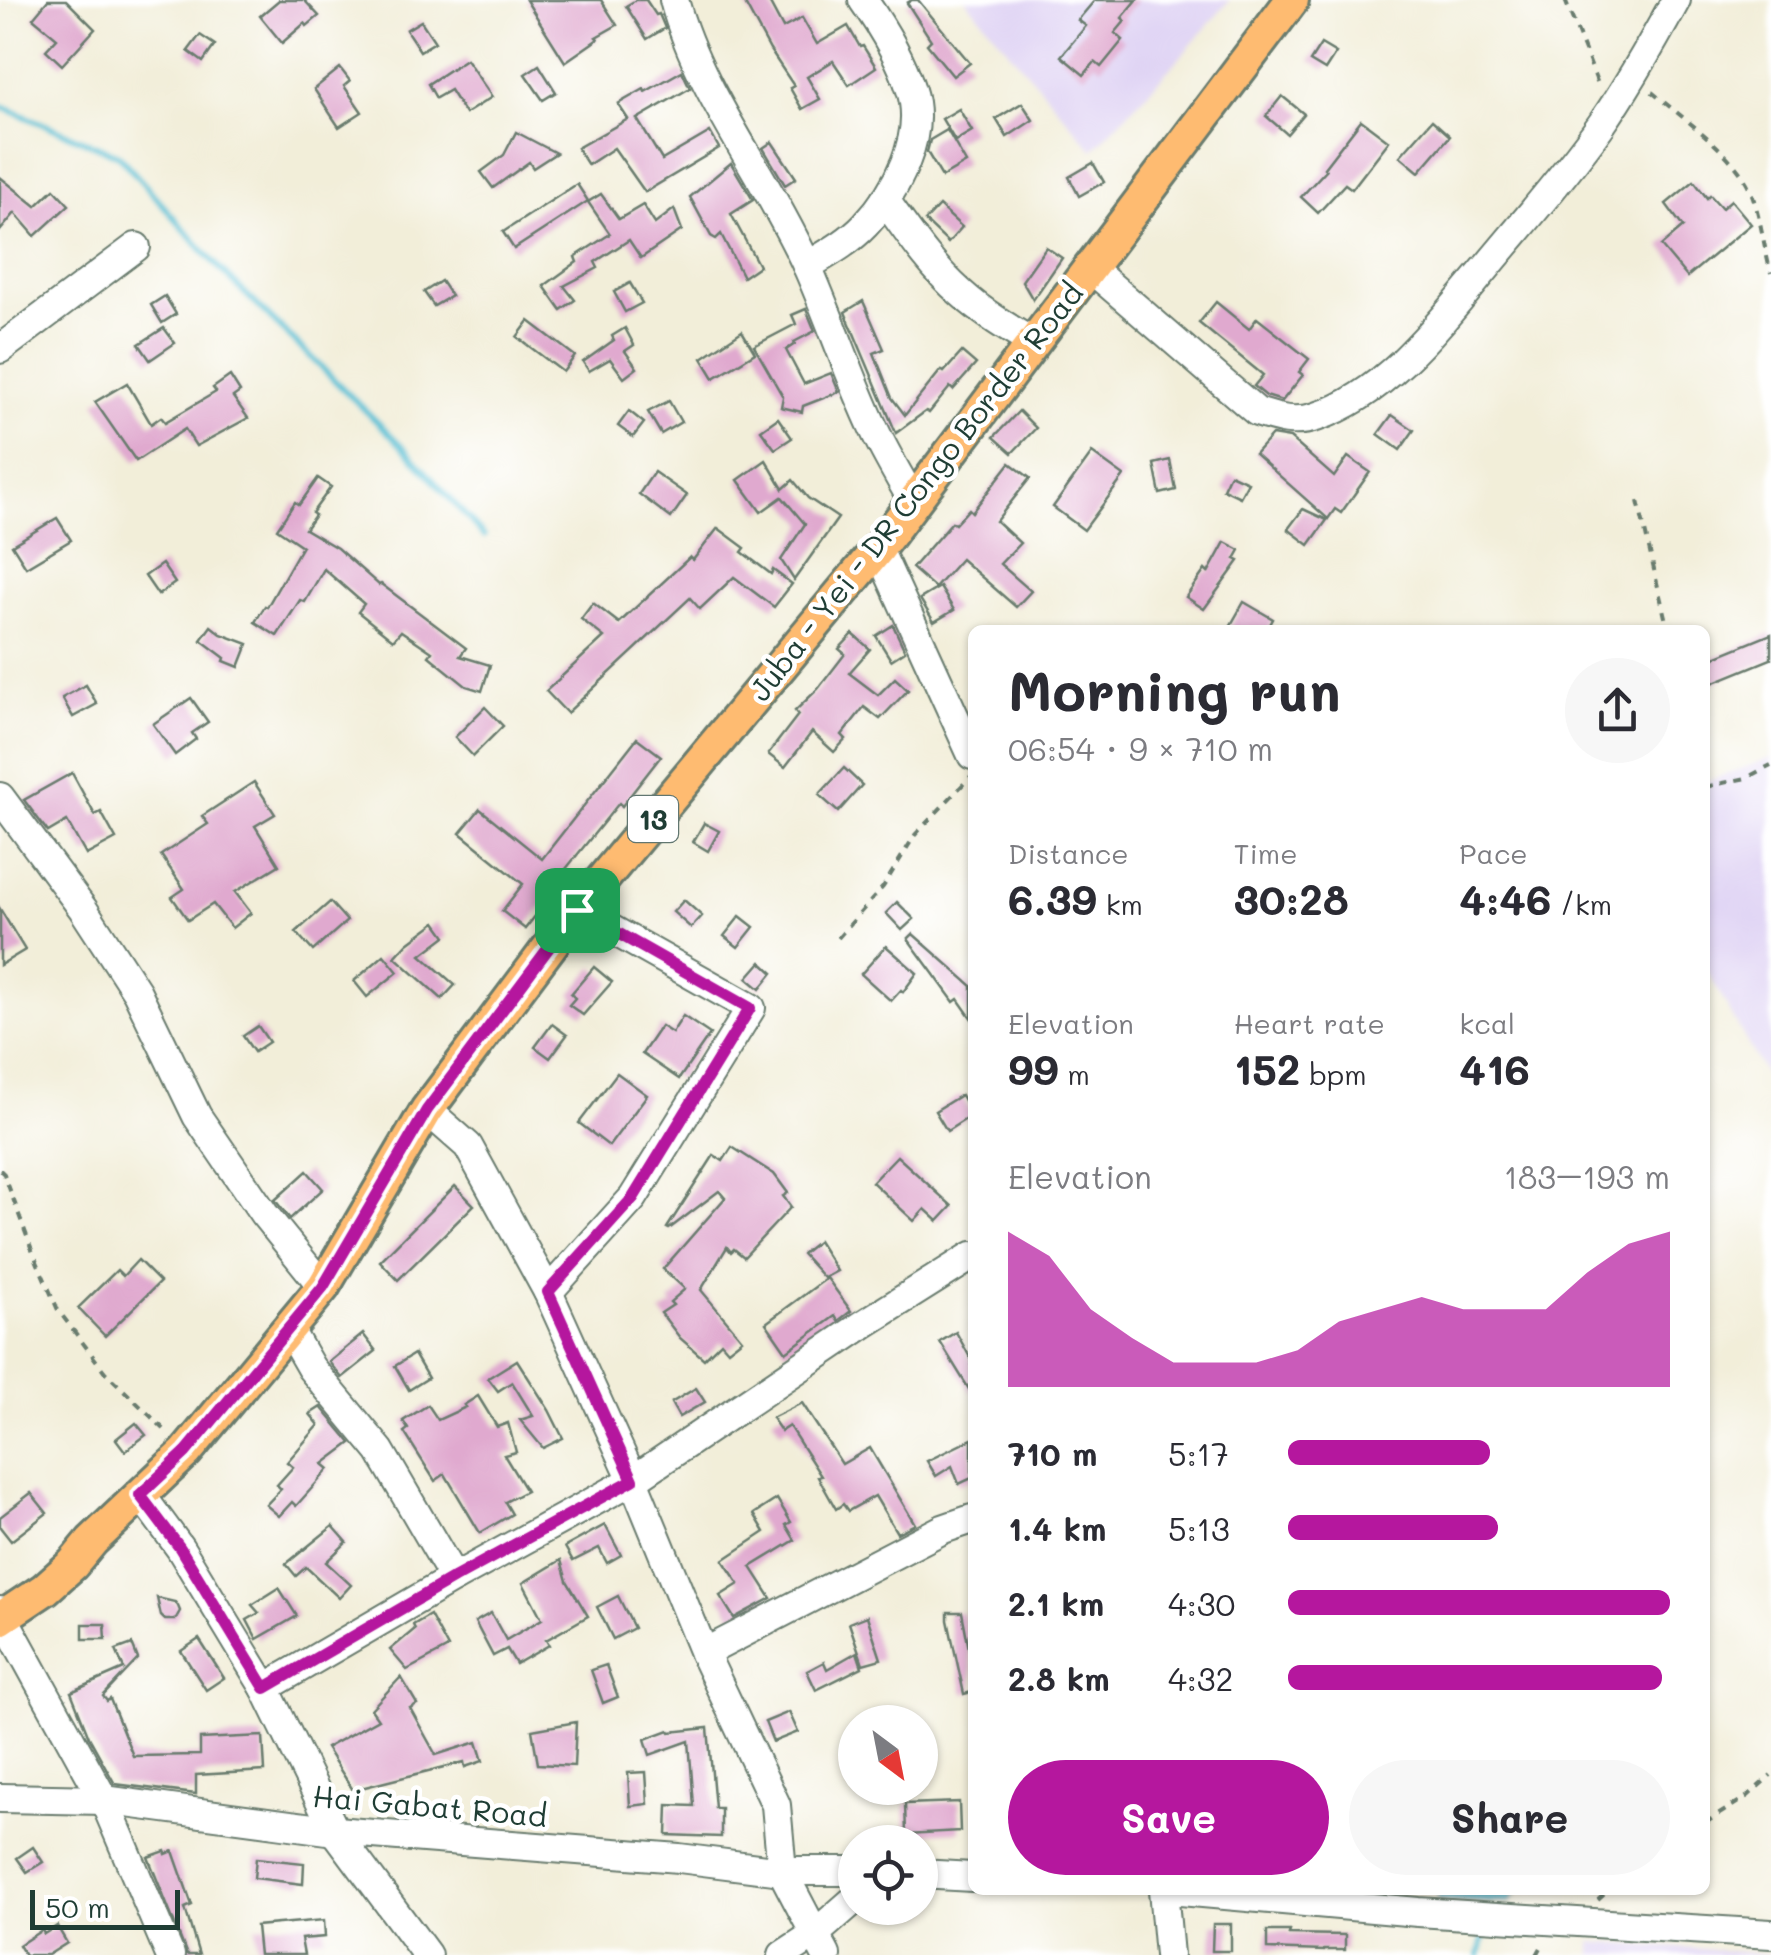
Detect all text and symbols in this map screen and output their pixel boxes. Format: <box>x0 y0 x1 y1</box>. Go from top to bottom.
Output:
street label: Juba - Yei - DR Congo Border Road <box>739 274 1091 708</box>
text: Morning run <box>1008 653 1341 725</box>
button: share <box>1565 658 1670 763</box>
text: 06:54 · 9 × 710 m <box>1008 727 1273 769</box>
road number: 13 <box>628 796 678 842</box>
text: Distance <box>1008 835 1129 871</box>
text: Time <box>1234 835 1297 871</box>
text: Pace <box>1459 835 1528 871</box>
pin <box>535 868 620 953</box>
text: 6.39 <box>1008 871 1097 926</box>
text: 30:28 <box>1234 871 1349 926</box>
text: 4:46 <box>1459 871 1551 926</box>
icon: arrive <box>550 883 605 938</box>
text: km <box>1097 886 1143 922</box>
text: /km <box>1551 886 1612 922</box>
text: Elevation <box>1008 1005 1134 1041</box>
text: Heart rate <box>1234 1005 1385 1041</box>
text: kcal <box>1459 1005 1515 1041</box>
text: 99 <box>1008 1041 1058 1096</box>
text: 152 <box>1234 1041 1300 1096</box>
text: 416 <box>1459 1041 1530 1096</box>
text: m <box>1058 1056 1090 1092</box>
text: bpm <box>1300 1056 1367 1092</box>
text: Elevation <box>1008 1155 1152 1197</box>
text: 183–193 m <box>1504 1155 1670 1197</box>
text: 710 m <box>1008 1432 1098 1474</box>
text: 5:17 <box>1168 1432 1229 1474</box>
text: 1.4 km <box>1008 1507 1107 1549</box>
text: 5:13 <box>1168 1507 1230 1549</box>
text: 2.1 km <box>1008 1582 1104 1624</box>
text: 4:30 <box>1168 1582 1235 1624</box>
text: 2.8 km <box>1008 1657 1110 1699</box>
text: 4:32 <box>1168 1657 1233 1699</box>
north arrow <box>838 1705 938 1805</box>
map controls <box>838 1705 938 1925</box>
button: Save <box>1008 1760 1329 1875</box>
button: Share <box>1349 1760 1670 1875</box>
street label: Hai Gabat Road <box>311 1775 549 1835</box>
button: locate <box>838 1825 938 1925</box>
scale bar <box>30 1885 180 1930</box>
text: 50 m <box>45 1889 110 1925</box>

